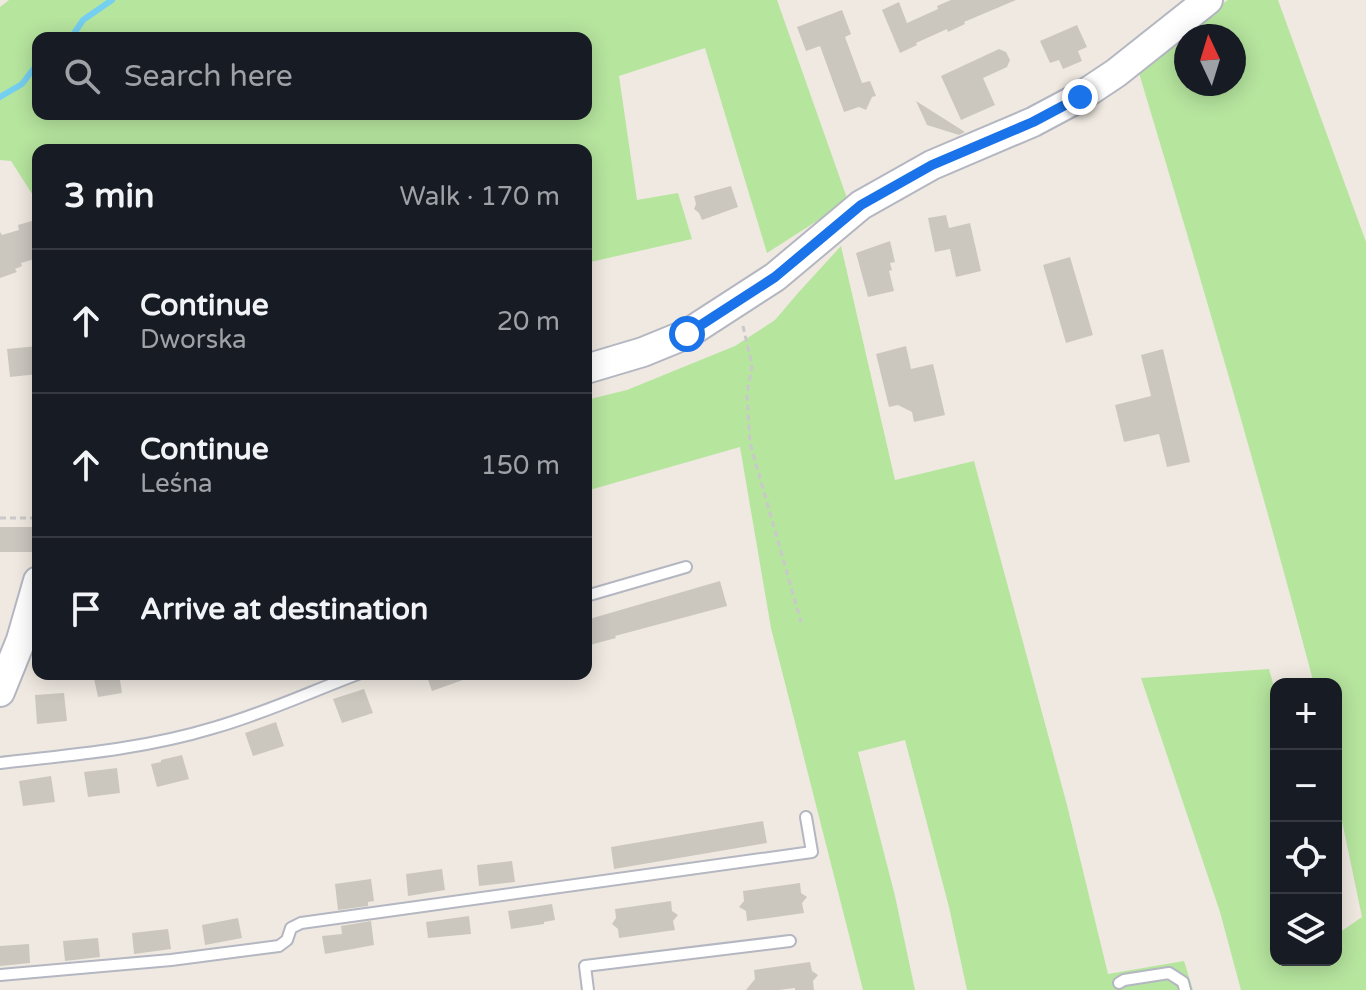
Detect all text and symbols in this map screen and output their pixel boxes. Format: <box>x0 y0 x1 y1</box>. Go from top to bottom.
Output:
north arrow <box>1174 24 1246 96</box>
search box <box>32 32 592 120</box>
icon: search <box>60 54 104 98</box>
text: Search here <box>124 58 293 95</box>
route end <box>1062 79 1098 115</box>
text: 3 min <box>64 176 155 217</box>
text: Walk · 170 m <box>400 181 560 212</box>
text: Continue <box>140 287 269 324</box>
icon: ahead <box>64 299 108 343</box>
text: 20 m <box>497 306 560 337</box>
route start <box>669 316 705 352</box>
text: Dworska <box>140 324 247 355</box>
text: Continue <box>140 431 269 468</box>
icon: ahead <box>64 443 108 487</box>
text: 150 m <box>480 450 560 481</box>
text: Leśna <box>140 468 213 499</box>
icon: arrive <box>64 587 108 631</box>
text: Arrive at destination <box>140 591 428 628</box>
map controls <box>1270 678 1342 966</box>
button: + <box>1270 678 1342 750</box>
button: − <box>1270 750 1342 822</box>
button: locate <box>1270 822 1342 894</box>
button: layers <box>1270 894 1342 966</box>

